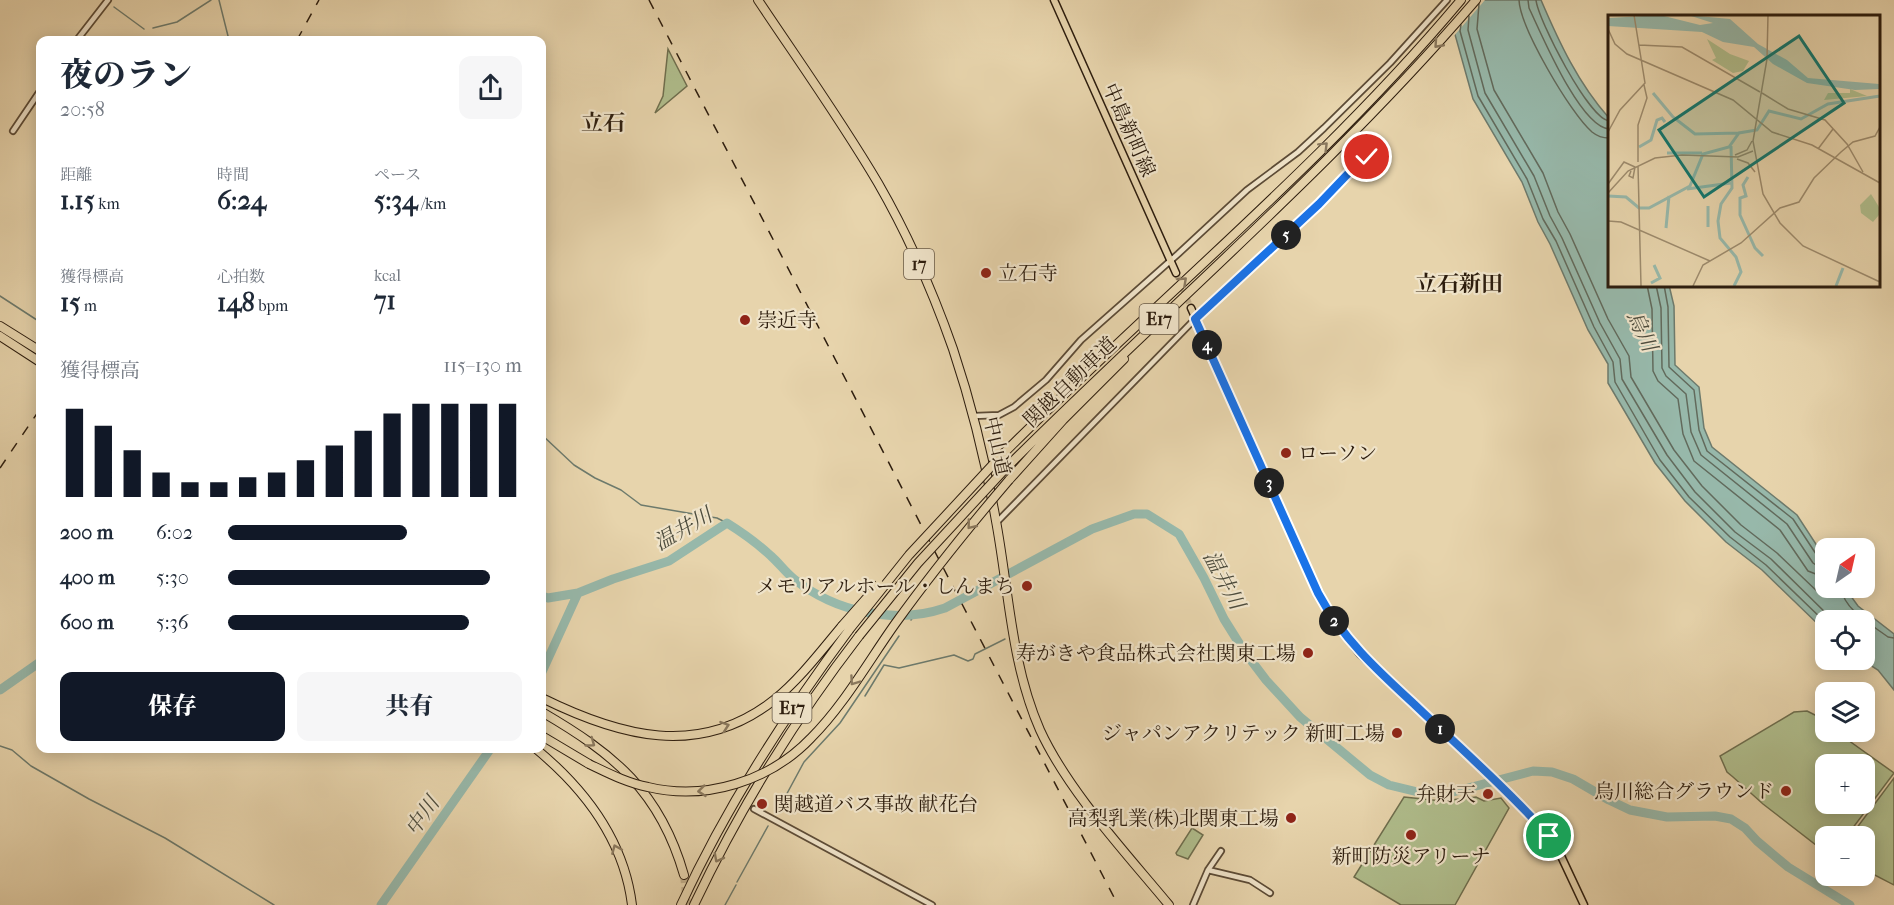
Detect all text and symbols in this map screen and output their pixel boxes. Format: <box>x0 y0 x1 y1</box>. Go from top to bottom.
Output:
inset map <box>1608 15 1879 286</box>
one-way arrow <box>1434 37 1445 48</box>
text: 夜のラン <box>60 56 192 95</box>
button: share <box>459 56 522 119</box>
street label: 中島新町線 <box>1098 80 1160 180</box>
text: 20:58 <box>60 98 105 121</box>
district label: 立石 <box>581 110 625 136</box>
pin <box>1341 131 1392 182</box>
icon: check <box>1350 140 1383 173</box>
one-way arrow <box>1317 142 1328 153</box>
text: 距離 <box>60 165 92 184</box>
text: 時間 <box>217 165 249 184</box>
text: ペース <box>374 165 421 184</box>
text: 1.15 <box>60 185 95 216</box>
text: 6:24 <box>217 185 266 216</box>
text: 5:34 <box>374 185 418 216</box>
text: km <box>95 194 120 213</box>
text: /km <box>418 194 446 213</box>
pin: 5 <box>1271 220 1301 250</box>
text: 5 <box>1283 225 1289 244</box>
road number: 17 <box>904 249 934 279</box>
place label: 立石寺 <box>998 262 1058 285</box>
text: kcal <box>374 266 401 285</box>
marker: 立石寺 <box>979 266 993 280</box>
text: 獲得標高 <box>60 267 124 286</box>
text: 心拍数 <box>217 267 265 286</box>
district label: 立石新田 <box>1415 271 1503 297</box>
one-way arrow <box>1176 277 1187 288</box>
text: 71 <box>374 285 396 316</box>
text: 15 <box>60 287 80 318</box>
text: 148 <box>217 287 255 318</box>
text: m <box>80 296 97 315</box>
text: bpm <box>255 296 288 315</box>
road number: E17 <box>1140 304 1178 334</box>
water label: 烏川 <box>1622 307 1663 357</box>
place label: 崇近寺 <box>757 309 817 332</box>
marker: 崇近寺 <box>738 313 752 327</box>
pin: 4 <box>1192 330 1222 360</box>
street label: 関越自動車道 <box>1019 332 1121 432</box>
text: 4 <box>1202 335 1212 354</box>
text: 115–130 m <box>443 354 522 377</box>
text: 獲得標高 <box>60 359 140 382</box>
street label: 中山道 <box>979 414 1015 478</box>
place label: ローソン <box>1298 442 1377 465</box>
marker: ローソン <box>1279 446 1293 460</box>
pin: 3 <box>1254 468 1284 498</box>
text: 3 <box>1266 473 1272 492</box>
water label: 温井川 <box>650 502 718 555</box>
one-way arrow <box>967 518 978 529</box>
text: 200 m <box>60 521 113 544</box>
text: 6:02 <box>156 521 193 544</box>
north arrow <box>1815 538 1875 598</box>
map controls <box>1815 538 1875 886</box>
water label: 温井川 <box>1199 547 1250 615</box>
text: 400 m <box>60 566 115 589</box>
text: 5:30 <box>156 566 189 589</box>
place label: メモリアルホール・しんまち <box>756 575 1015 598</box>
marker: メモリアルホール・しんまち <box>1020 579 1034 593</box>
pin: 2 <box>1319 606 1349 636</box>
button: locate <box>1815 610 1875 670</box>
text: 600 m <box>60 611 114 634</box>
text: 5:36 <box>156 611 189 634</box>
text: 2 <box>1330 611 1338 630</box>
place label: 寿がきや食品株式会社関東工場 <box>1016 642 1296 665</box>
marker: 寿がきや食品株式会社関東工場 <box>1301 646 1315 660</box>
button: 保存 <box>60 672 285 741</box>
button: 共有 <box>297 672 522 741</box>
one-way arrow <box>850 675 861 686</box>
button: layers <box>1815 682 1875 742</box>
road number: E17 <box>772 693 812 723</box>
pin: 1 <box>1425 714 1455 744</box>
text: 1 <box>1437 719 1443 738</box>
one-way arrow <box>719 720 730 733</box>
place label: ジャパンアクリテック 新町工場 <box>1102 722 1385 745</box>
marker: ジャパンアクリテック 新町工場 <box>1390 726 1404 740</box>
one-way arrow <box>584 736 595 747</box>
button: + <box>1815 754 1875 814</box>
place label: 烏川総合グラウンド <box>1594 780 1774 803</box>
place label: 弁財天 <box>1416 783 1476 806</box>
one-way arrow <box>698 784 707 797</box>
marker: 烏川総合グラウンド <box>1779 784 1793 798</box>
marker: 弁財天 <box>1481 787 1495 801</box>
water label: 中川 <box>400 790 445 840</box>
place label: 関越道バス事故 献花台 <box>774 793 978 816</box>
marker: 関越道バス事故 献花台 <box>755 797 769 811</box>
place label: 高梨乳業(株)北関東工場 <box>1068 807 1279 830</box>
pin <box>1523 810 1574 861</box>
marker: 高梨乳業(株)北関東工場 <box>1284 811 1298 825</box>
icon: arrive <box>1532 819 1565 852</box>
button: − <box>1815 826 1875 886</box>
marker: 新町防災アリーナ <box>1404 828 1418 842</box>
one-way arrow <box>611 844 623 855</box>
place label: 新町防災アリーナ <box>1331 845 1491 868</box>
one-way arrow <box>714 851 725 862</box>

